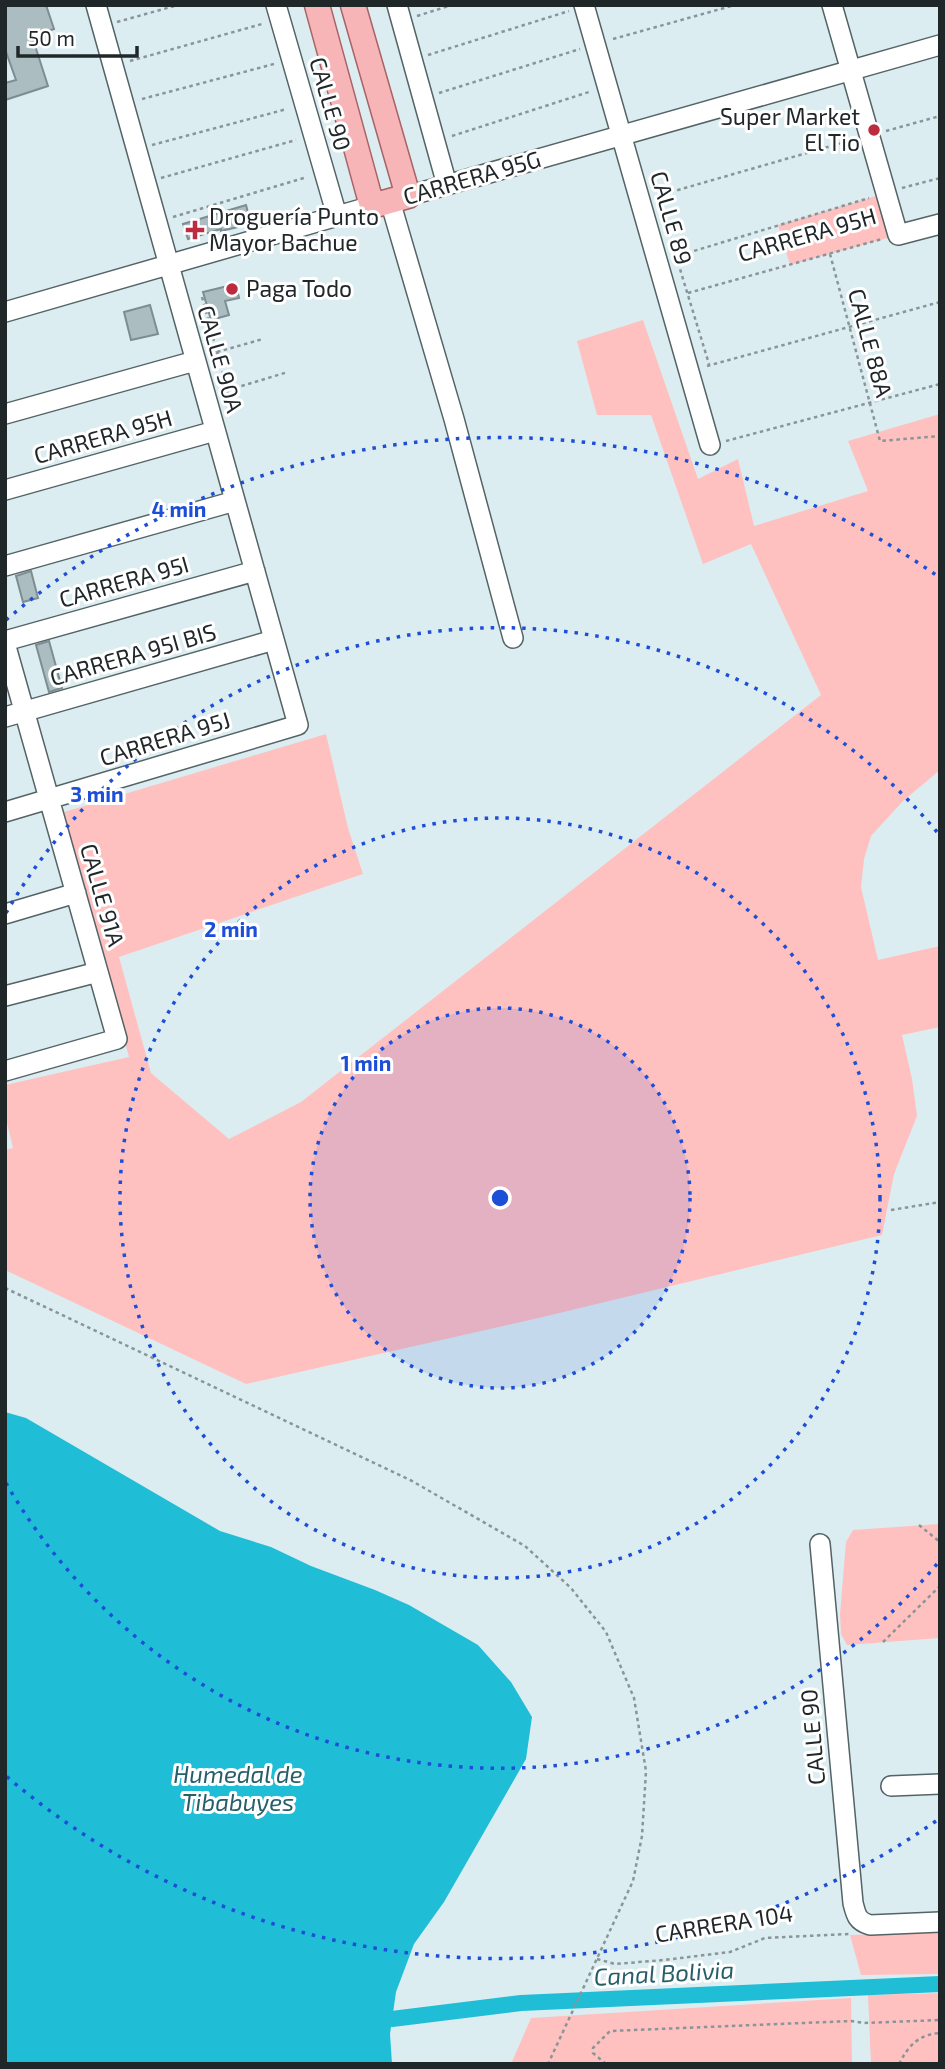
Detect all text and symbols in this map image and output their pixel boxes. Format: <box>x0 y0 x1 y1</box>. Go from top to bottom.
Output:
scale bar <box>18 14 136 58</box>
text: 50 m <box>28 25 75 50</box>
street label: CALLE 90 <box>304 54 358 154</box>
place label: Super Market El Tio <box>720 102 860 156</box>
marker: Super Market El Tio <box>866 122 882 138</box>
street label: CARRERA 95G <box>400 144 544 210</box>
street label: CALLE 89 <box>645 168 699 268</box>
street label: CARRERA 95H <box>734 201 879 267</box>
place label: Droguería Punto Mayor Bachue <box>209 202 379 256</box>
marker: Droguería Punto Mayor Bachue <box>187 222 203 238</box>
place label: Paga Todo <box>246 274 352 302</box>
marker: Paga Todo <box>224 281 240 297</box>
street label: CALLE 88A <box>843 285 899 401</box>
street label: CALLE 90A <box>192 302 250 416</box>
street label: CARRERA 95H <box>30 403 175 469</box>
text: 4 min <box>152 496 206 521</box>
street label: CARRERA 95I <box>56 549 192 613</box>
street label: CARRERA 95I BIS <box>46 617 219 691</box>
street label: CARRERA 95J <box>96 705 233 771</box>
text: 3 min <box>70 781 124 806</box>
street label: CALLE 91A <box>75 840 131 950</box>
text: 2 min <box>204 916 258 941</box>
text: 1 min <box>341 1050 391 1075</box>
centre of rings <box>488 1186 512 1210</box>
street label: CALLE 90 <box>794 1688 830 1786</box>
water label: Humedal de Tibabuyes <box>173 1759 303 1816</box>
street label: CARRERA 104 <box>653 1898 795 1948</box>
water label: Canal Bolivia <box>593 1954 735 1991</box>

